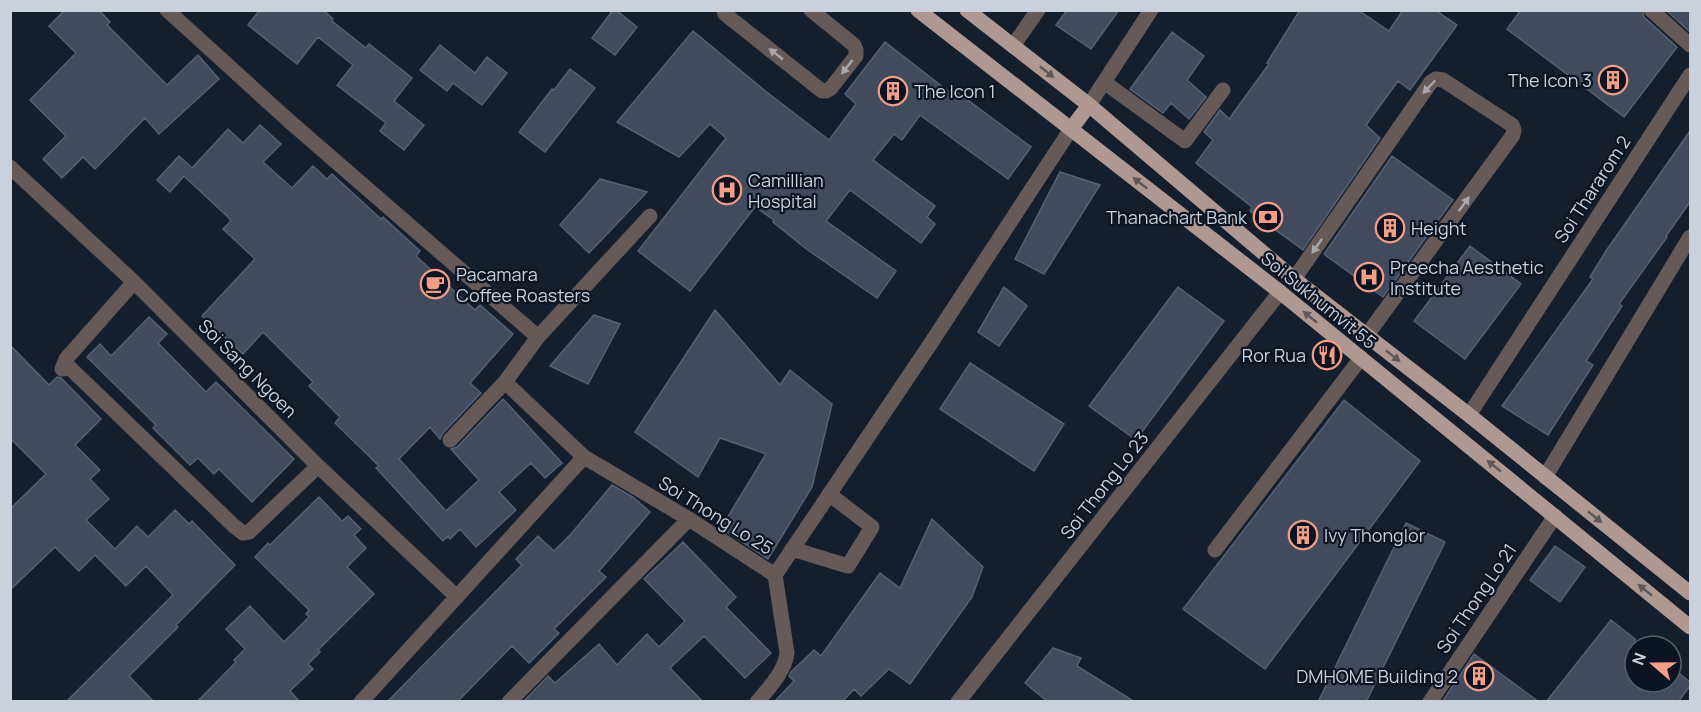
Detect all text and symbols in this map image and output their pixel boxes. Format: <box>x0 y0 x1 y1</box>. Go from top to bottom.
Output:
one-way arrow <box>768 49 783 61</box>
one-way arrow <box>841 59 854 75</box>
building icon: The Icon 3 <box>1597 64 1629 96</box>
one-way arrow <box>1039 66 1054 78</box>
place label: The Icon 3 <box>1508 68 1592 92</box>
building icon: The Icon 1 <box>877 75 909 107</box>
place label: The Icon 1 <box>914 79 995 103</box>
one-way arrow <box>1423 79 1437 93</box>
street label: Soi Thararom 2 <box>1548 131 1636 247</box>
place label: Camillian Hospital <box>748 168 824 213</box>
hospital icon: Camillian Hospital <box>711 174 743 206</box>
one-way arrow <box>1133 178 1148 190</box>
one-way arrow <box>1457 196 1469 211</box>
bank icon: Thanachart Bank <box>1252 201 1284 233</box>
place label: Thanachart Bank <box>1106 205 1248 229</box>
building icon: Height <box>1374 212 1406 244</box>
place label: Height <box>1411 216 1467 240</box>
one-way arrow <box>1311 237 1323 253</box>
street label: Soi Sukhumvit 55 <box>1256 246 1382 354</box>
place label: Preecha Aesthetic Institute <box>1390 255 1544 300</box>
hospital icon: Preecha Aesthetic Institute <box>1353 261 1385 293</box>
place label: Pacamara Coffee Roasters <box>456 262 590 307</box>
cafe icon: Pacamara Coffee Roasters <box>419 268 451 300</box>
one-way arrow <box>1302 310 1318 323</box>
street label: Soi Sang Ngoen <box>193 313 303 423</box>
restaurant icon: Ror Rua <box>1311 339 1343 371</box>
place label: Ror Rua <box>1242 343 1306 367</box>
one-way arrow <box>1386 350 1401 362</box>
street label: Soi Thong Lo 23 <box>1054 426 1154 544</box>
one-way arrow <box>1486 460 1502 473</box>
street label: Soi Thong Lo 25 <box>654 470 778 560</box>
one-way arrow <box>1587 510 1603 523</box>
building icon: Ivy Thonglor <box>1287 519 1319 551</box>
place label: Ivy Thonglor <box>1324 523 1426 547</box>
street label: Soi Thong Lo 21 <box>1430 539 1522 657</box>
one-way arrow <box>1637 583 1653 596</box>
north arrow <box>1623 634 1683 694</box>
text: N <box>1627 650 1651 668</box>
building icon: DMHOME Building 2 <box>1463 660 1495 692</box>
place label: DMHOME Building 2 <box>1296 664 1458 688</box>

